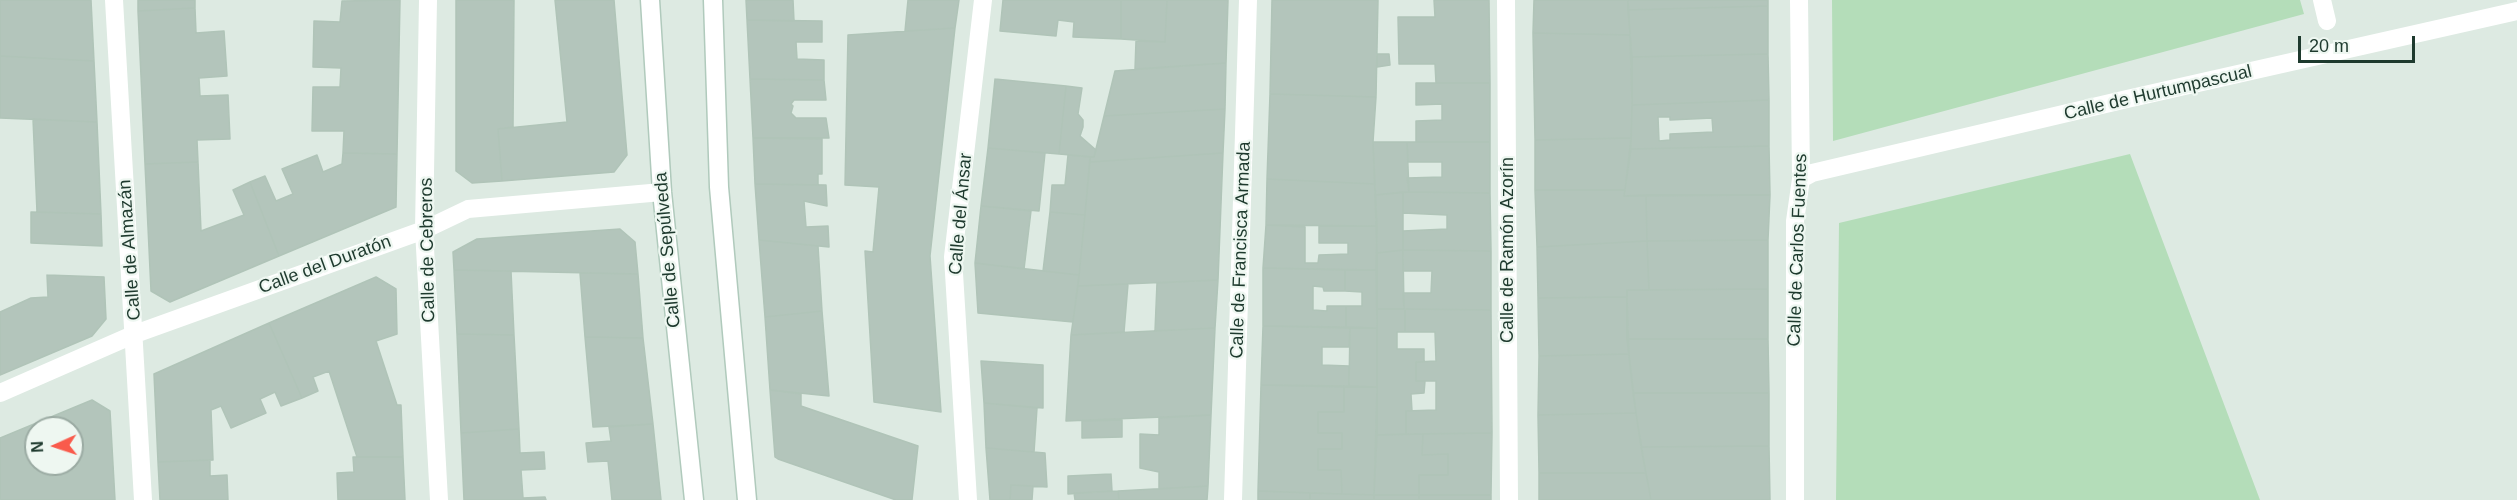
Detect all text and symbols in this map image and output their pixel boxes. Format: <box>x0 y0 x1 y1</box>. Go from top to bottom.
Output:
scale bar <box>2301 24 2418 62</box>
text: 20 m <box>2309 36 2349 56</box>
street label: Calle de Hurtumpascual <box>2062 61 2254 125</box>
street label: Calle de Francisca Armada <box>1226 141 1256 359</box>
street label: Calle del Ánsar <box>945 152 977 276</box>
street label: Calle de Carlos Fuentes <box>1784 153 1812 347</box>
street label: Calle de Ramón Azorín <box>1497 157 1519 343</box>
street label: Calle de Sepúlveda <box>650 171 686 329</box>
street label: Calle de Cebreros <box>416 177 440 323</box>
street label: Calle de Almazán <box>114 179 146 321</box>
street label: Calle del Duratón <box>256 231 394 299</box>
north arrow <box>24 416 84 476</box>
text: N <box>29 441 46 453</box>

